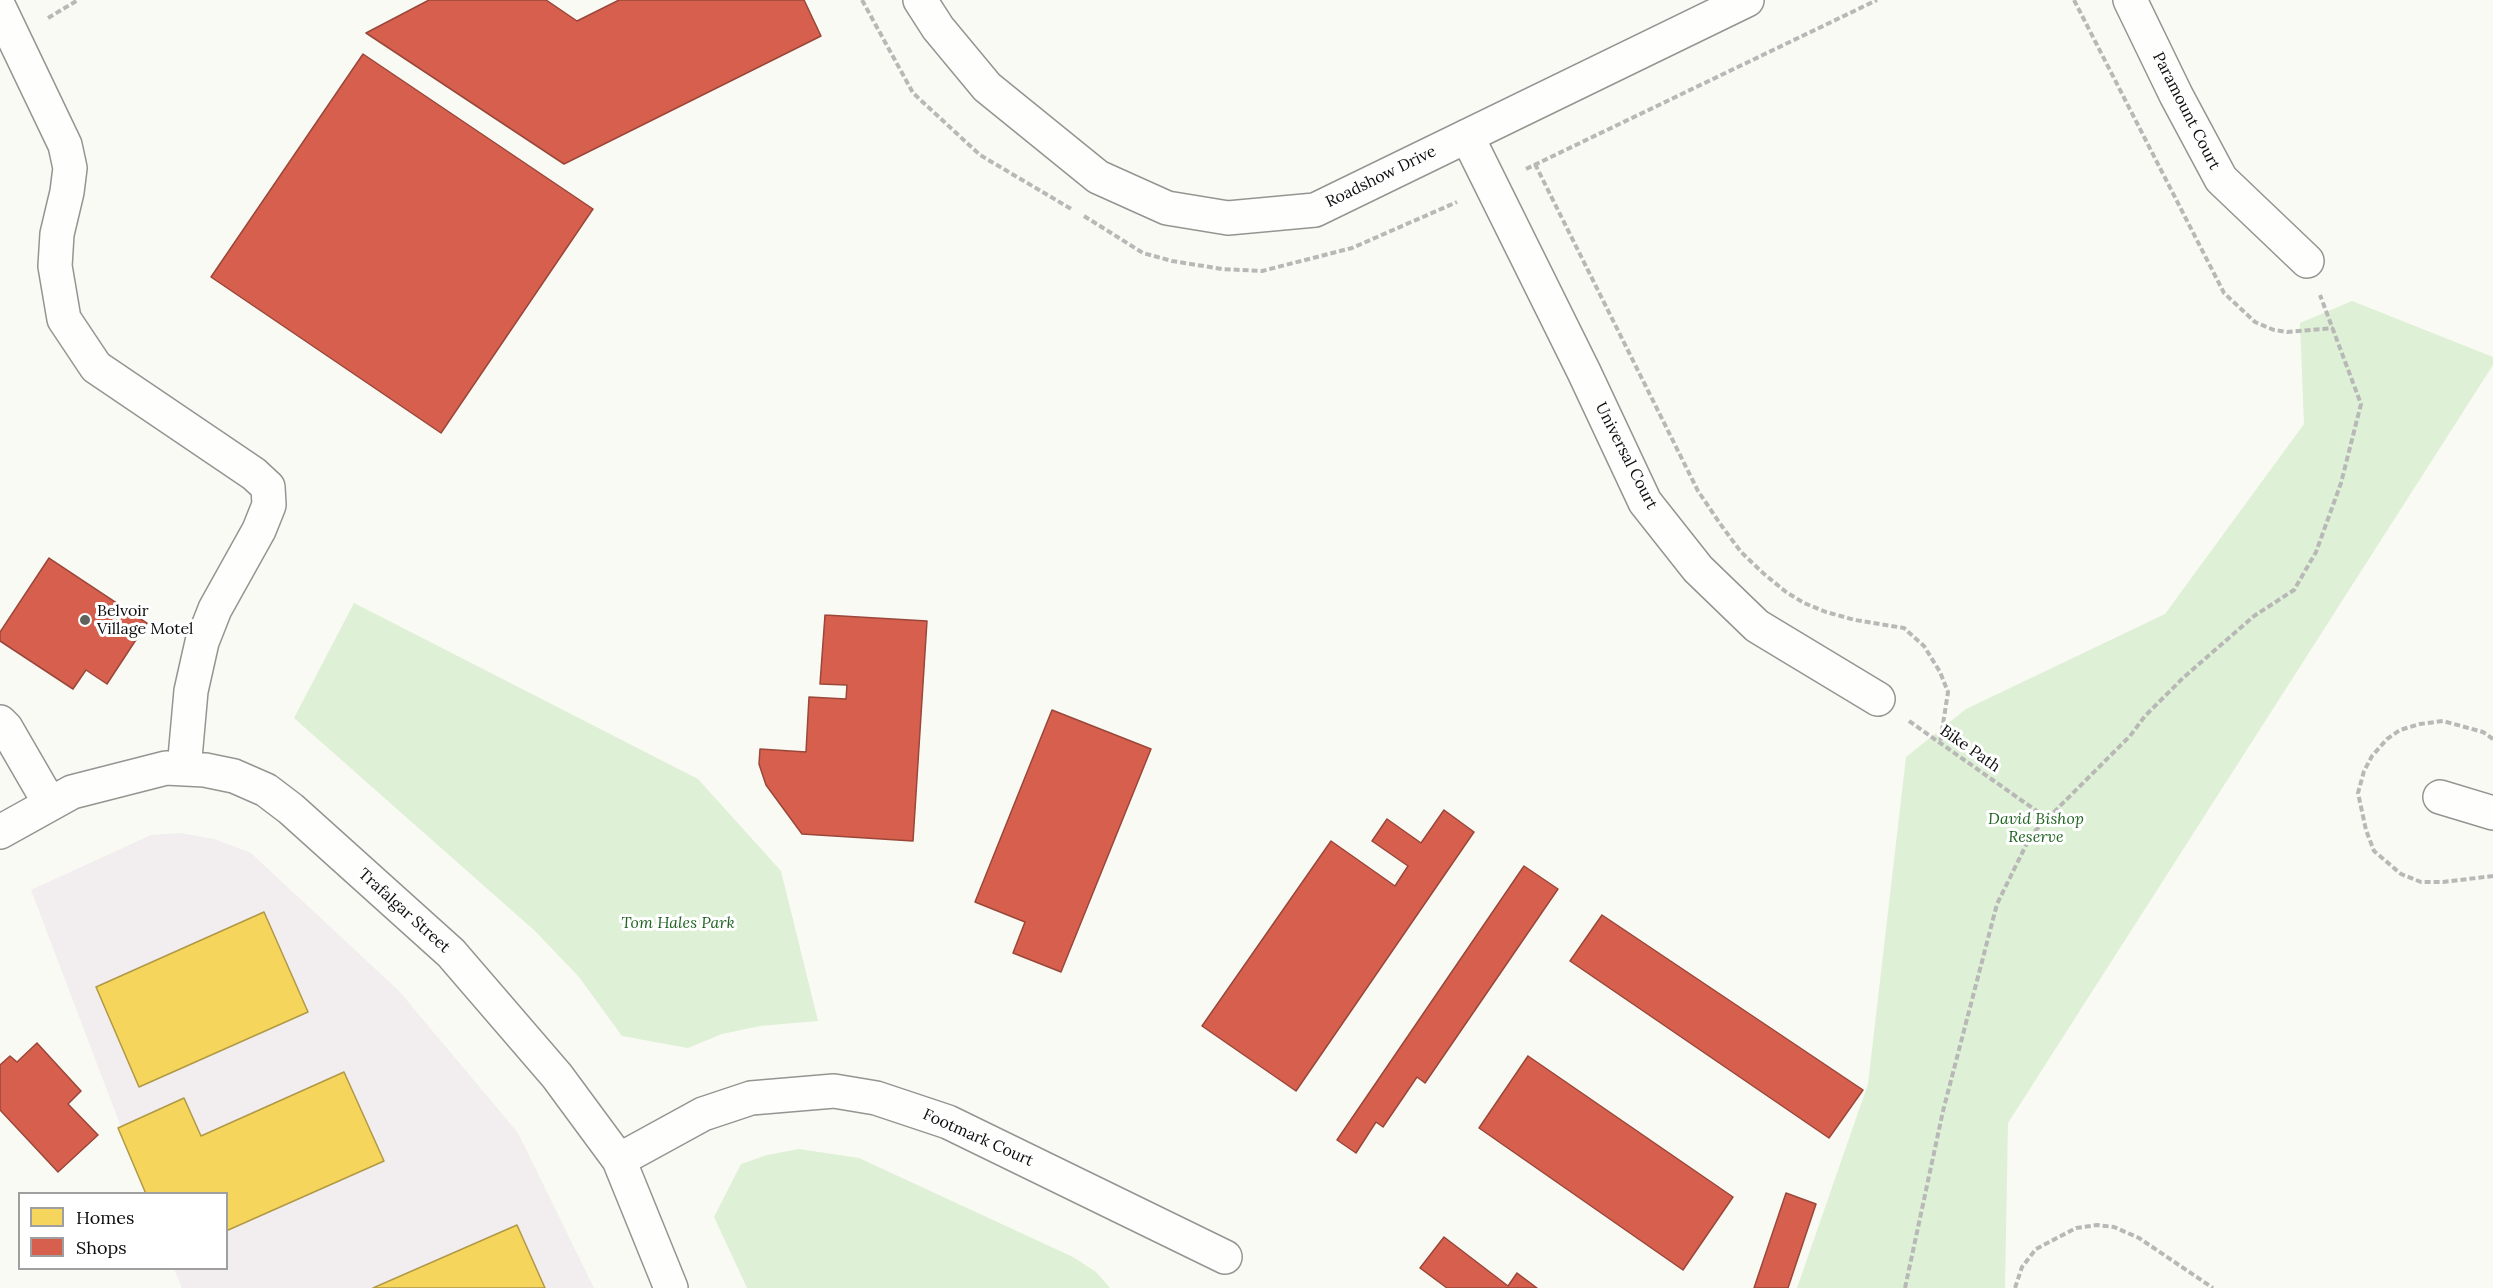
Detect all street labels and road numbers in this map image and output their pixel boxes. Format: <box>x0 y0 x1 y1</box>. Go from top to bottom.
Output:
street label: Paramount Court <box>2148 49 2224 173</box>
street label: Roadshow Drive <box>1323 142 1439 212</box>
street label: Universal Court <box>1591 399 1661 513</box>
street label: Bike Path <box>1936 721 2004 777</box>
street label: Trafalgar Street <box>354 865 454 957</box>
street label: Footmark Court <box>920 1105 1036 1171</box>

